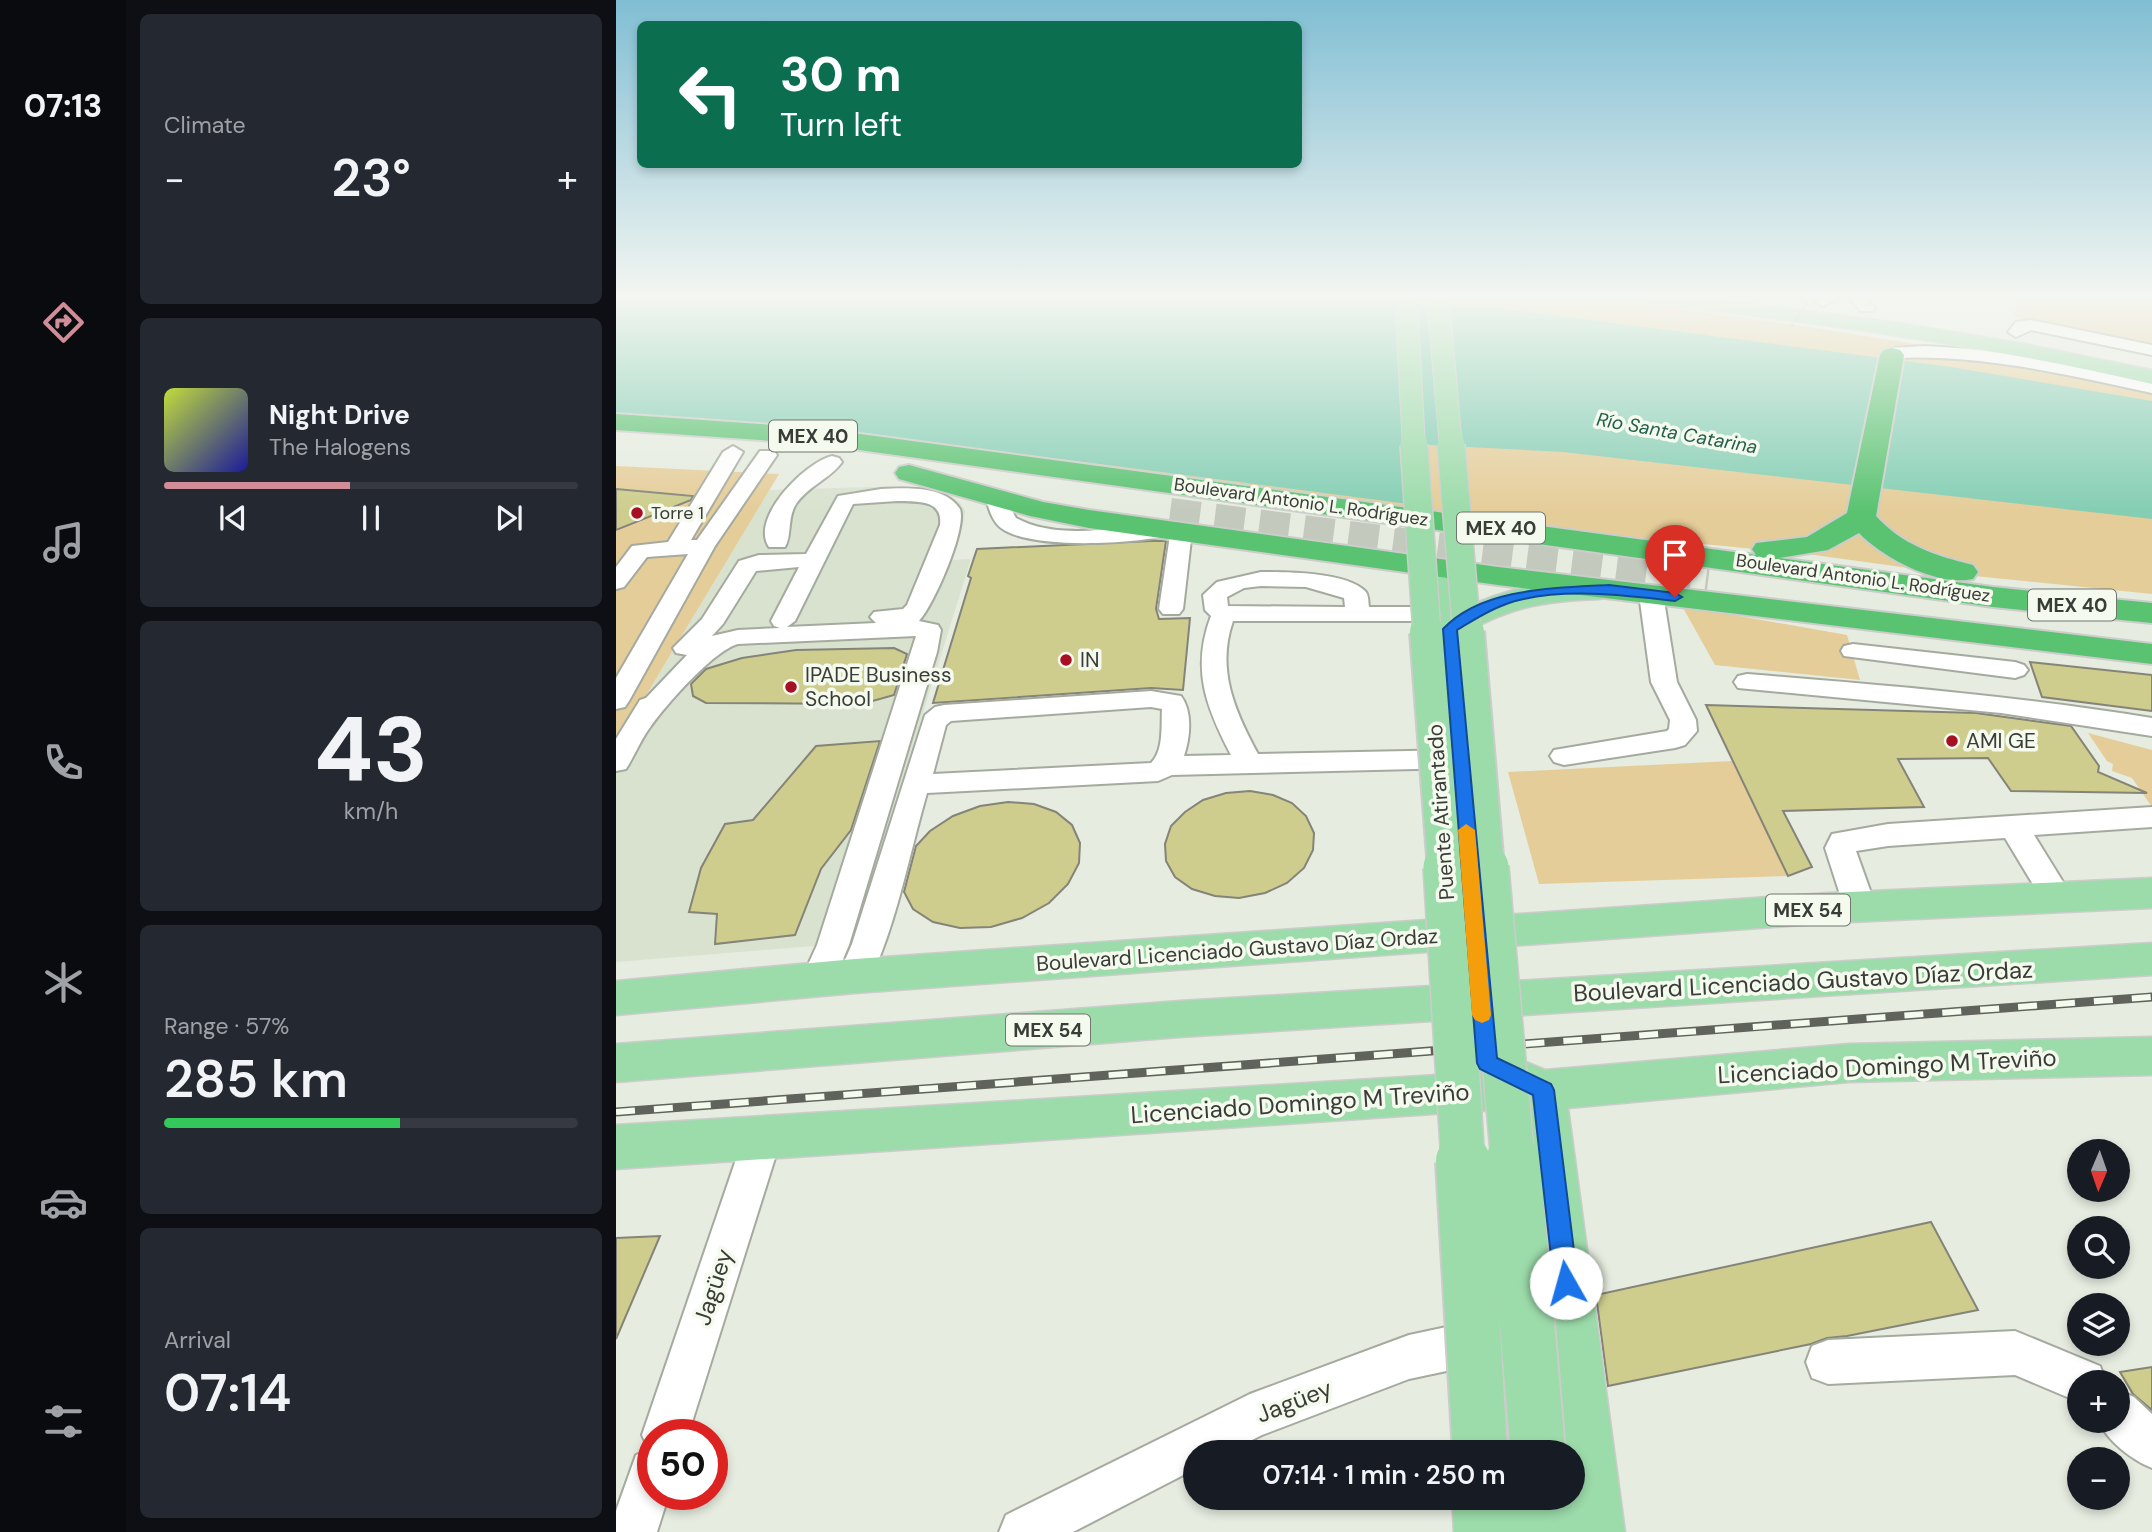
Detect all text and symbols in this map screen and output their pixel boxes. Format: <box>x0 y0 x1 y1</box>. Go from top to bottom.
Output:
text: 30 m <box>780 42 902 106</box>
icon: left <box>665 49 756 140</box>
text: 07:13 <box>24 85 102 127</box>
text: Turn left <box>780 104 902 146</box>
text: Climate <box>164 110 246 140</box>
text: 23° <box>331 144 411 212</box>
text: − <box>164 154 185 204</box>
text: + <box>557 154 578 204</box>
icon: directions <box>39 298 88 347</box>
text: Night Drive <box>269 398 410 432</box>
water label: Río Santa Catarina <box>1595 407 1759 459</box>
road number: MEX 40 <box>769 420 857 452</box>
text: The Halogens <box>269 432 411 462</box>
street label: Boulevard Antonio L. Rodríguez <box>1172 472 1430 532</box>
icon: previous <box>214 499 252 537</box>
icon: pause <box>352 499 390 537</box>
icon: next <box>490 499 528 537</box>
place label: Torre 1 <box>651 501 704 525</box>
marker: Torre 1 <box>629 505 645 521</box>
road number: MEX 40 <box>1457 512 1545 544</box>
icon: music <box>39 518 88 567</box>
pin <box>1645 525 1705 597</box>
icon: arrive <box>1656 536 1694 574</box>
street label: Boulevard Antonio L. Rodríguez <box>1734 548 1992 608</box>
road number: MEX 40 <box>2028 590 2116 620</box>
place label: IN <box>1080 646 1099 674</box>
marker: IN <box>1058 652 1074 668</box>
place label: IPADE Business School <box>805 661 951 713</box>
marker: IPADE Business School <box>783 679 799 695</box>
text: 43 <box>314 691 428 809</box>
street label: Puente Atirantado <box>1421 723 1461 901</box>
place label: AMI GE <box>1966 727 2036 755</box>
marker: AMI GE <box>1944 733 1960 749</box>
icon: phone <box>39 738 88 787</box>
text: km/h <box>344 796 398 826</box>
road number: MEX 54 <box>1766 894 1850 926</box>
street label: Boulevard Licenciado Gustavo Díaz Ordaz <box>1035 922 1439 978</box>
street label: Boulevard Licenciado Gustavo Díaz Ordaz <box>1572 953 2034 1009</box>
icon: climate <box>39 958 88 1007</box>
text: Range · 57% <box>164 1011 289 1041</box>
road number: MEX 54 <box>1006 1014 1090 1046</box>
street label: Licenciado Domingo M Treviño <box>1717 1042 2057 1090</box>
text: 285 km <box>164 1045 348 1113</box>
street label: Licenciado Domingo M Treviño <box>1130 1076 1470 1130</box>
north arrow <box>2067 1139 2130 1202</box>
map controls <box>2067 1139 2130 1510</box>
icon: car <box>39 1178 88 1227</box>
button: search <box>2067 1216 2130 1279</box>
street label: Jagüey <box>686 1245 740 1329</box>
position arrow <box>1529 1246 1603 1320</box>
button: layers <box>2067 1293 2130 1356</box>
text: Arrival <box>164 1325 231 1355</box>
text: 07:14 <box>164 1359 291 1427</box>
button: + <box>2067 1370 2130 1433</box>
street label: Jagüey <box>1252 1372 1336 1430</box>
icon: filters <box>39 1397 88 1446</box>
speed limit sign: 50 <box>637 1419 728 1510</box>
button: − <box>2067 1447 2130 1510</box>
text: 07:14 · 1 min · 250 m <box>1262 1458 1506 1492</box>

